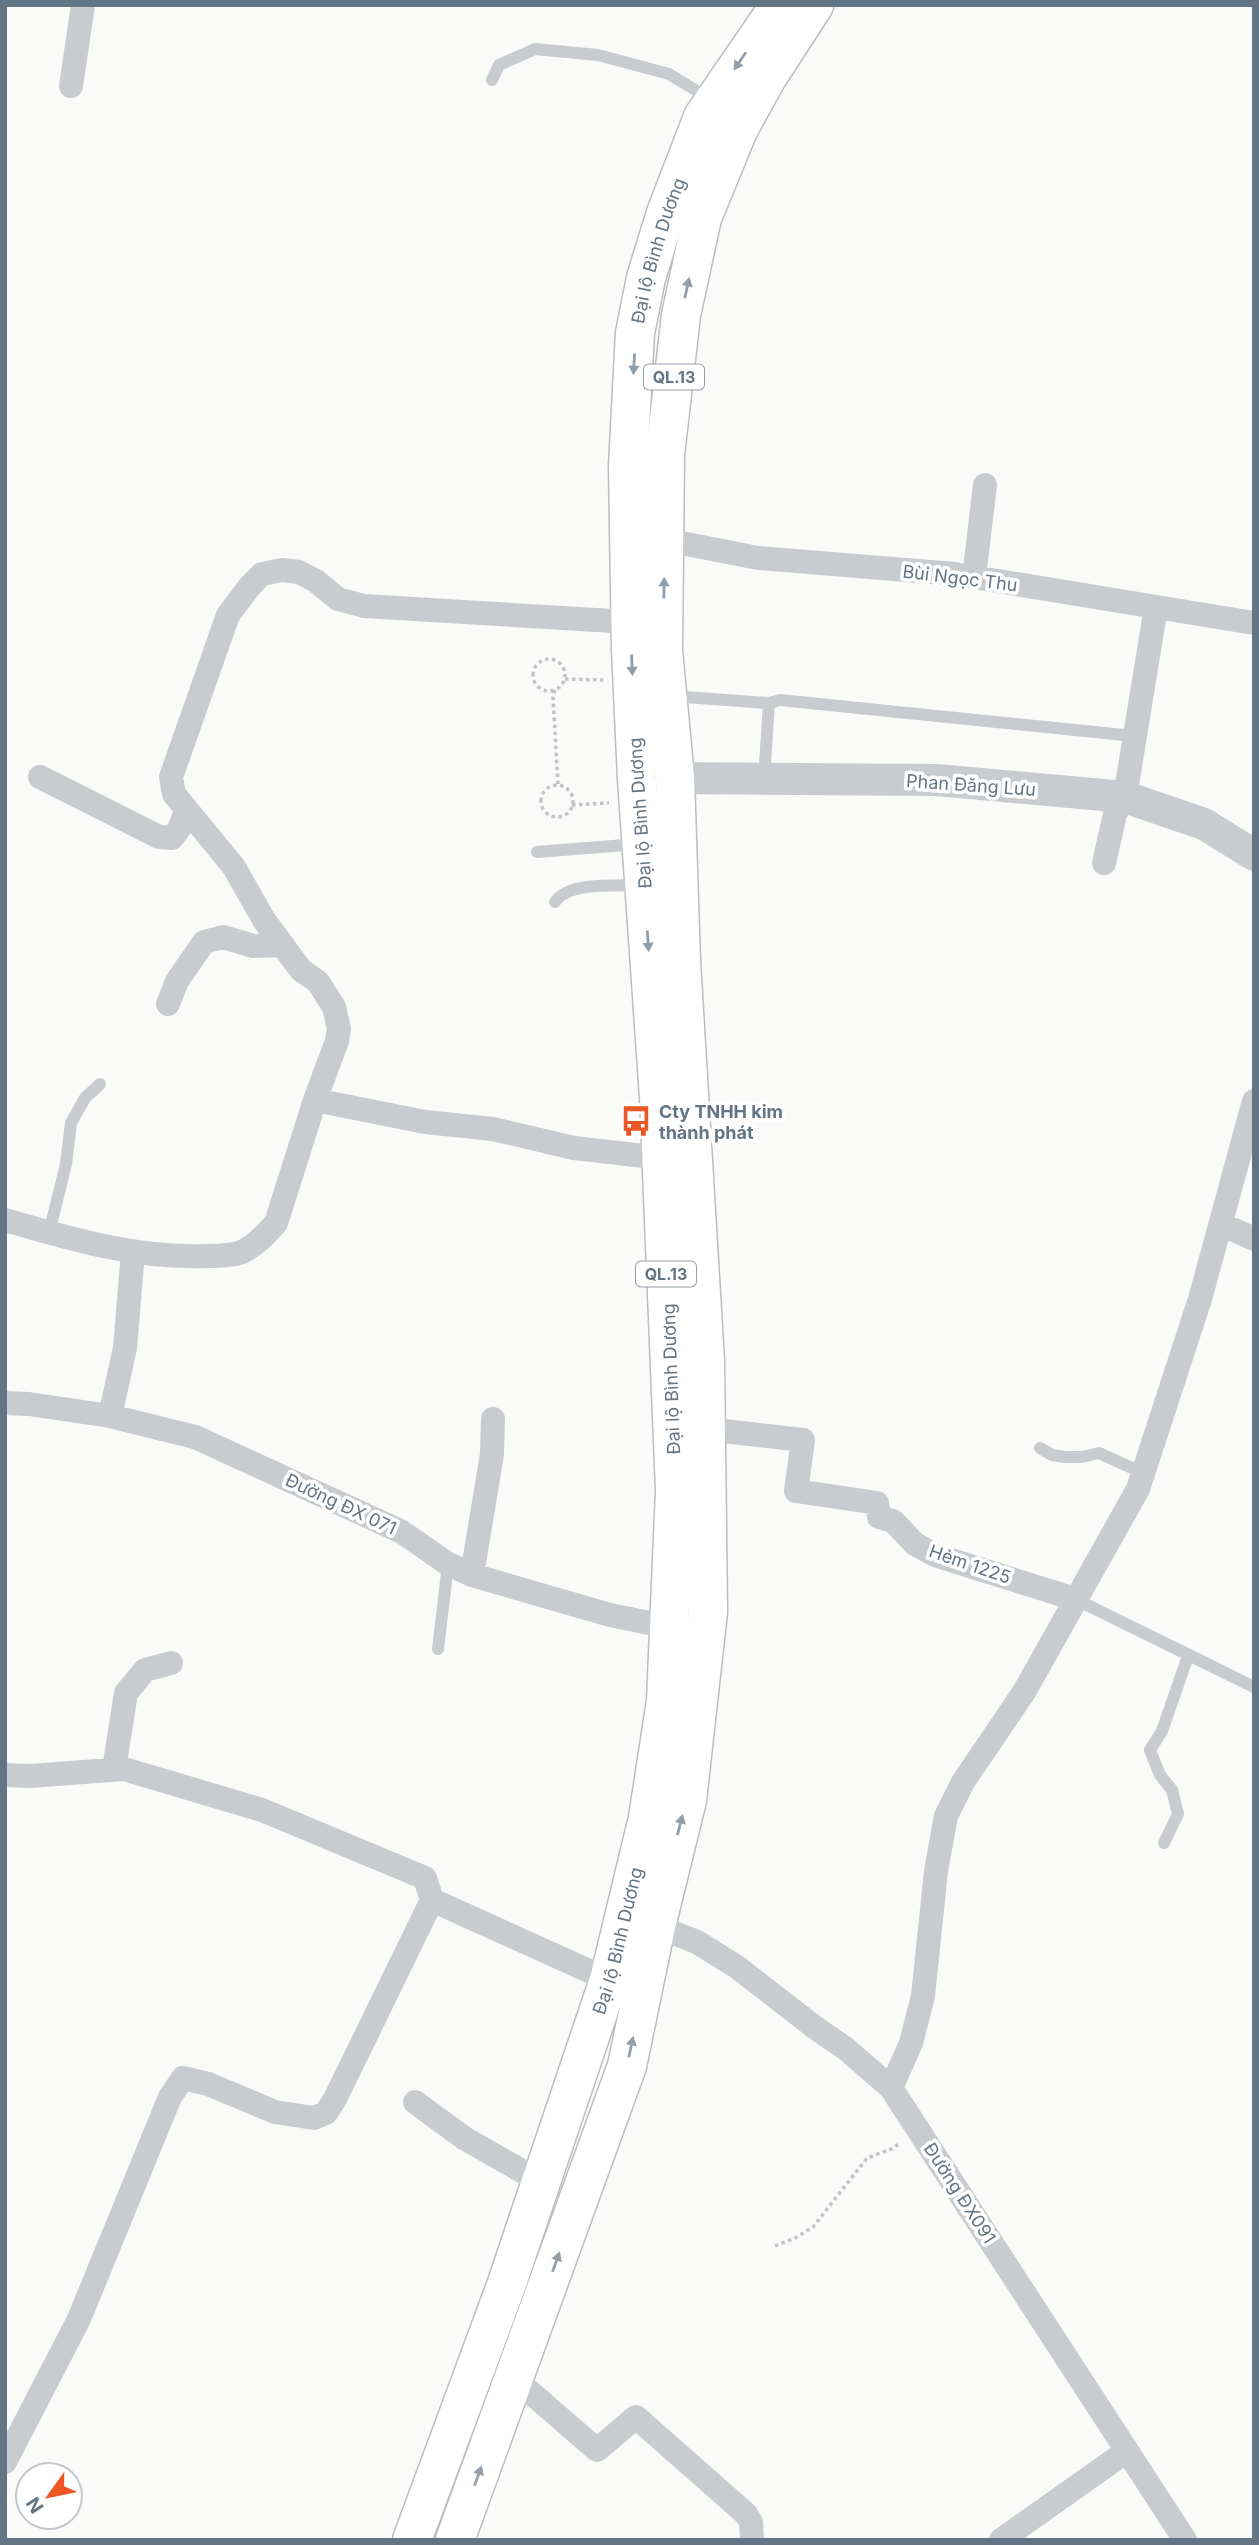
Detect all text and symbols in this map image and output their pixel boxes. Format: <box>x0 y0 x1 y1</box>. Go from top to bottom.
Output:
one-way arrow <box>733 52 747 70</box>
street label: Đại lộ Bình Dương <box>627 175 689 325</box>
one-way arrow <box>682 277 693 299</box>
one-way arrow <box>628 353 639 375</box>
road number: QL.13 <box>644 364 704 390</box>
street label: Bùi Ngọc Thu <box>901 561 1019 595</box>
one-way arrow <box>659 577 670 599</box>
one-way arrow <box>626 654 637 676</box>
street label: Đại lộ Bình Dương <box>624 737 656 889</box>
street label: Phan Đăng Lưu <box>906 770 1036 800</box>
one-way arrow <box>643 930 654 952</box>
place label: Cty TNHH kim thành phát <box>659 1101 783 1143</box>
bus stop icon: Cty TNHH kim thành phát <box>619 1104 653 1138</box>
road number: QL.13 <box>636 1262 696 1286</box>
street label: Đại lộ Bình Dương <box>658 1303 684 1455</box>
street label: Đường ĐX 071 <box>282 1469 400 1539</box>
street label: Hẻm 1225 <box>926 1540 1014 1588</box>
one-way arrow <box>675 1814 686 1836</box>
street label: Đại lộ Bình Dương <box>588 1865 646 2017</box>
one-way arrow <box>625 2036 636 2058</box>
street label: Đường ĐX091 <box>920 2139 1000 2247</box>
one-way arrow <box>551 2251 562 2272</box>
north arrow <box>14 2461 84 2531</box>
one-way arrow <box>473 2465 484 2486</box>
text: N <box>22 2493 49 2517</box>

